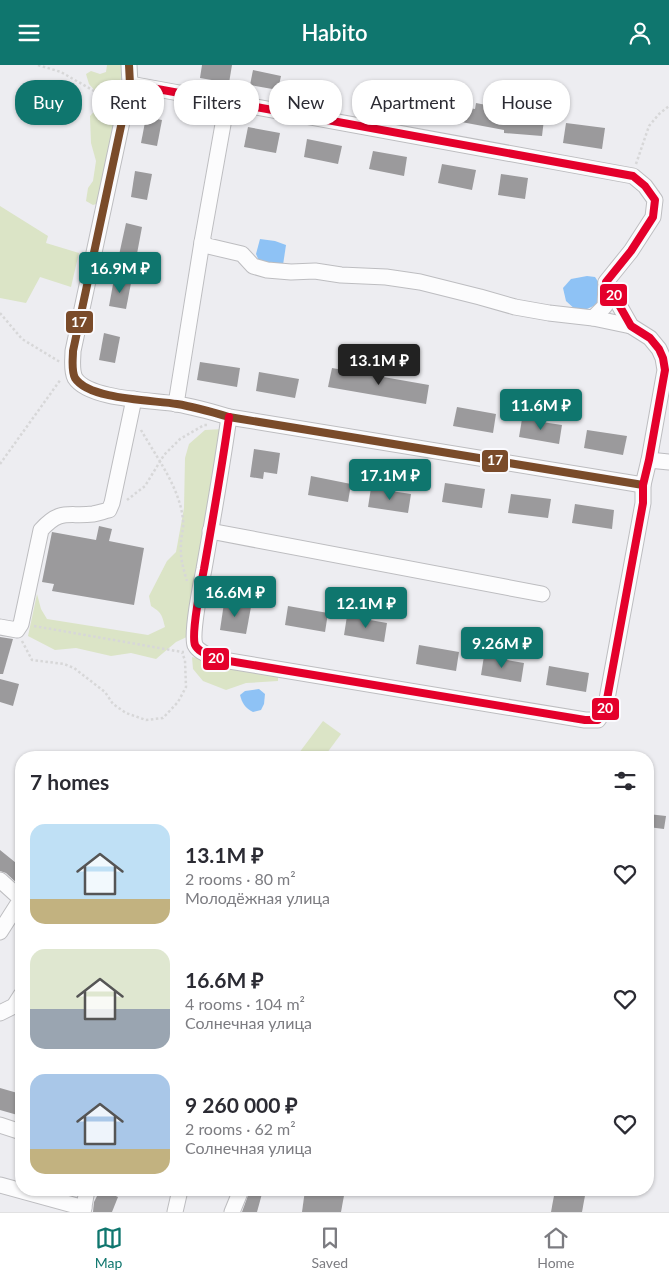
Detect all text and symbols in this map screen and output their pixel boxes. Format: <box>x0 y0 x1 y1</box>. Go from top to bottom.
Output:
icon: menu <box>15 19 43 47</box>
text: Habito <box>301 19 368 46</box>
icon: person <box>626 19 654 47</box>
chip: Buy <box>15 80 82 125</box>
chip: Rent <box>92 80 164 125</box>
chip: Filters <box>174 80 259 125</box>
chip: New <box>269 80 342 125</box>
chip: Apartment <box>352 80 473 125</box>
chip: House <box>483 80 570 125</box>
pin: 16.9M ₽ <box>74 251 166 294</box>
text: 16.9M ₽ <box>90 258 150 277</box>
line badge: 20 <box>599 283 628 307</box>
text: 20 <box>606 286 622 303</box>
line badge: 17 <box>65 310 94 334</box>
text: 17 <box>71 313 87 330</box>
pin: 13.1M ₽ <box>333 343 425 386</box>
text: 13.1M ₽ <box>349 350 409 369</box>
pin: 11.6M ₽ <box>495 389 587 431</box>
text: 11.6M ₽ <box>511 395 571 414</box>
line badge: 17 <box>481 449 509 473</box>
text: 17 <box>487 451 503 468</box>
pin: 17.1M ₽ <box>344 459 436 501</box>
text: 17.1M ₽ <box>360 465 420 484</box>
pin: 16.6M ₽ <box>189 575 281 618</box>
text: 16.6M ₽ <box>205 582 265 601</box>
pin: 12.1M ₽ <box>320 587 412 629</box>
text: 12.1M ₽ <box>336 593 396 612</box>
pin: 9.26M ₽ <box>456 627 548 669</box>
text: 9.26M ₽ <box>472 633 532 652</box>
line badge: 20 <box>202 647 230 671</box>
text: 20 <box>208 649 224 666</box>
line badge: 20 <box>591 697 620 721</box>
text: 20 <box>597 699 613 716</box>
icon: filters <box>611 767 639 795</box>
text: 7 homes <box>30 769 109 794</box>
text: 13.1M ₽ <box>185 842 264 867</box>
icon: home <box>70 844 130 904</box>
icon: heart <box>611 860 639 888</box>
text: 2 rooms · 80 m² <box>185 869 296 888</box>
text: Молодёжная улица <box>185 888 330 907</box>
text: 16.6M ₽ <box>185 967 264 992</box>
icon: home <box>70 969 130 1029</box>
icon: heart <box>611 985 639 1013</box>
text: 4 rooms · 104 m² <box>185 994 305 1013</box>
text: Солнечная улица <box>185 1013 312 1032</box>
text: 9 260 000 ₽ <box>185 1092 298 1117</box>
icon: home <box>70 1094 130 1154</box>
icon: heart <box>611 1110 639 1138</box>
text: 2 rooms · 62 m² <box>185 1119 296 1138</box>
text: Солнечная улица <box>185 1138 312 1157</box>
tab: Map <box>95 1224 123 1271</box>
tab: Saved <box>312 1224 348 1271</box>
tab: Home <box>537 1224 574 1271</box>

